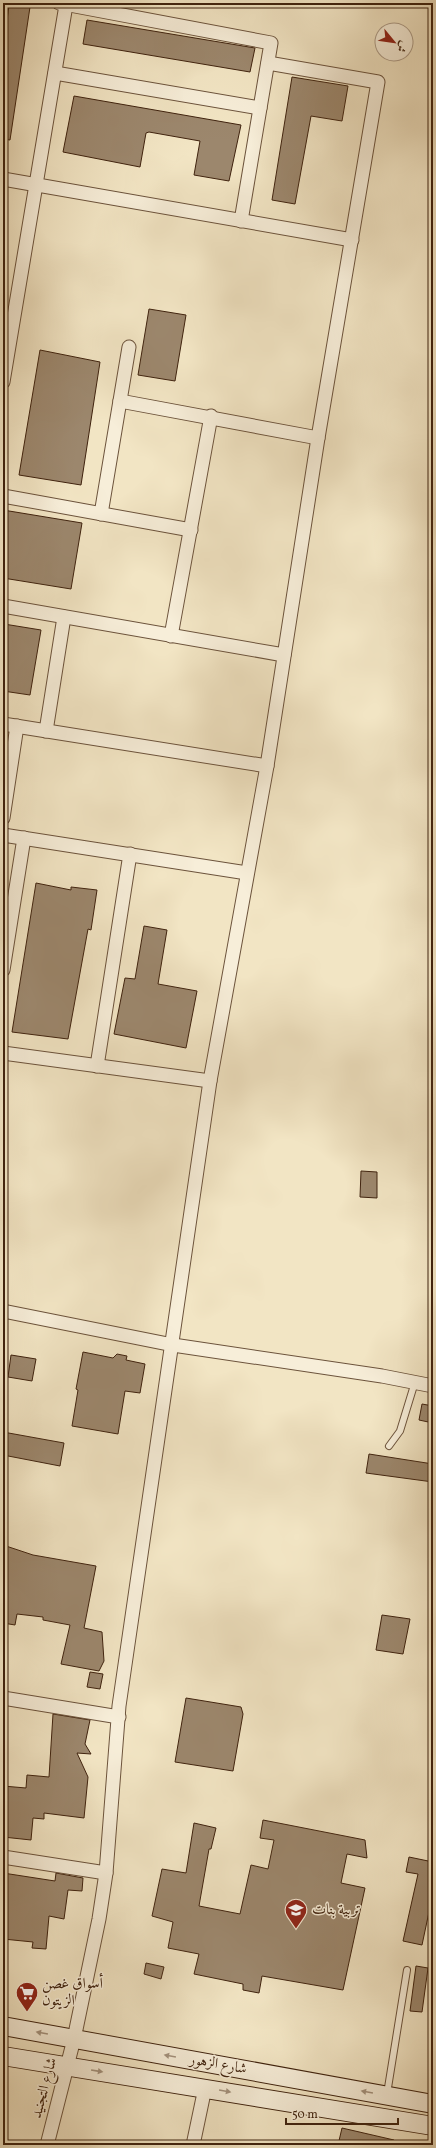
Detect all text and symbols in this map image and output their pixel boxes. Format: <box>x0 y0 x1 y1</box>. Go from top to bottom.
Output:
north arrow <box>374 22 414 62</box>
text: ش <box>392 38 411 55</box>
school or university icon: تربية بنات <box>283 1897 309 1930</box>
place label: تربية بنات <box>312 1900 361 1921</box>
place label: أسواق غصن الزيتون <box>42 1972 103 2012</box>
supermarket icon: أسواق غصن الزيتون <box>14 1980 40 2013</box>
one-way arrow <box>36 2030 48 2036</box>
street label: شارع الزهور <box>186 2049 248 2081</box>
one-way arrow <box>164 2053 176 2059</box>
street label: شارع التجنيد <box>27 2055 64 2121</box>
one-way arrow <box>91 2068 103 2074</box>
one-way arrow <box>219 2088 231 2094</box>
one-way arrow <box>361 2089 373 2095</box>
scale bar <box>286 2100 398 2126</box>
text: 50 m <box>292 2107 318 2123</box>

